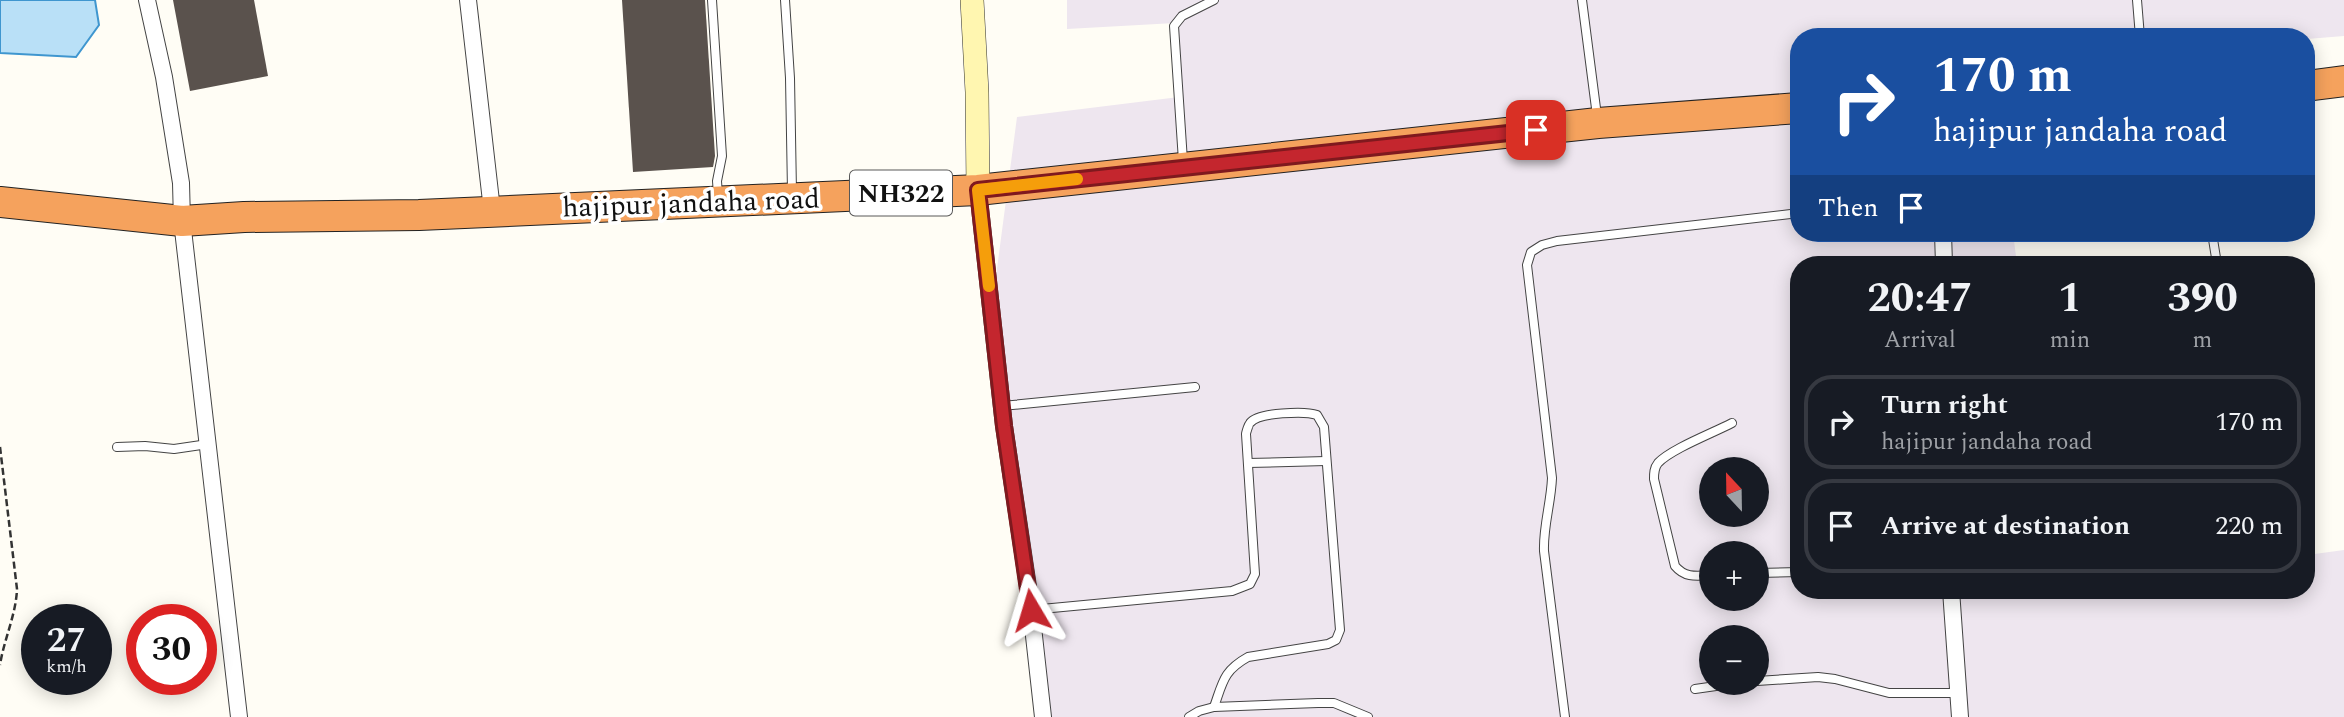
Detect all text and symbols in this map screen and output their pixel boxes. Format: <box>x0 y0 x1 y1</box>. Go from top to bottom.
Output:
text: 170 m <box>1933 39 2072 114</box>
icon: right <box>1818 56 1909 147</box>
pin <box>1506 100 1566 160</box>
text: hajipur jandaha road <box>1933 107 2227 156</box>
icon: arrive <box>1517 111 1555 149</box>
road number: NH322 <box>850 170 952 216</box>
street label: hajipur jandaha road <box>562 178 821 229</box>
text: Then <box>1818 188 1878 228</box>
icon: arrive <box>1892 189 1930 227</box>
text: 20:47 <box>1867 267 1973 330</box>
text: 1 <box>2058 267 2082 330</box>
text: 390 <box>2167 267 2238 330</box>
text: Arrival <box>1884 323 1956 358</box>
text: min <box>2050 323 2090 358</box>
text: m <box>2193 323 2212 358</box>
text: Turn right <box>1881 385 2008 425</box>
text: 170 m <box>2215 402 2283 442</box>
icon: right <box>1822 403 1860 441</box>
text: hajipur jandaha road <box>1881 425 2093 460</box>
north arrow <box>1699 457 1769 527</box>
map controls <box>1699 457 1769 695</box>
text: Arrive at destination <box>1881 506 2130 546</box>
text: 220 m <box>2215 506 2283 546</box>
icon: arrive <box>1822 507 1860 545</box>
button: + <box>1699 541 1769 611</box>
position arrow <box>994 573 1068 647</box>
speed limit sign: 30 <box>126 604 217 695</box>
text: 27 <box>47 614 86 667</box>
button: − <box>1699 625 1769 695</box>
text: km/h <box>46 653 87 680</box>

